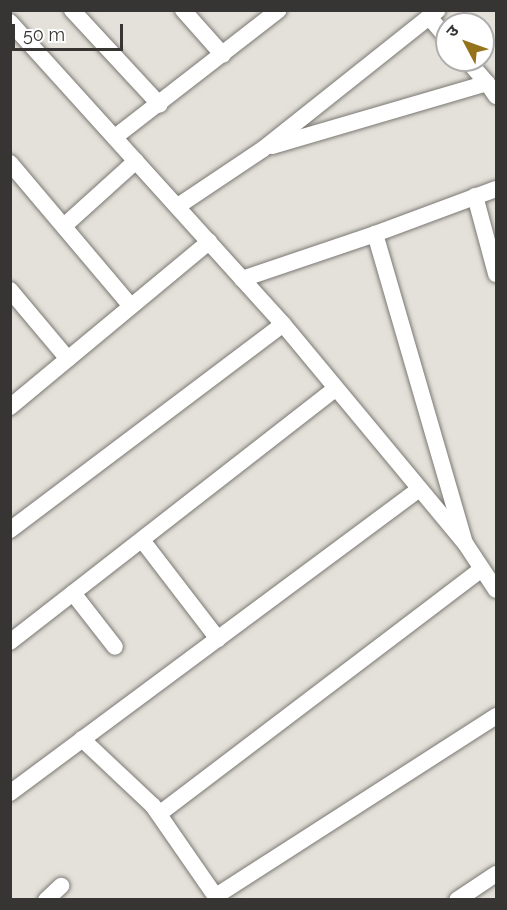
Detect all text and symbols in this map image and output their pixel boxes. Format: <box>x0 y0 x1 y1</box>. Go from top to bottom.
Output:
scale bar <box>15 12 126 50</box>
north arrow <box>435 12 495 72</box>
text: उ <box>442 21 463 41</box>
text: 50 m <box>23 24 65 45</box>

